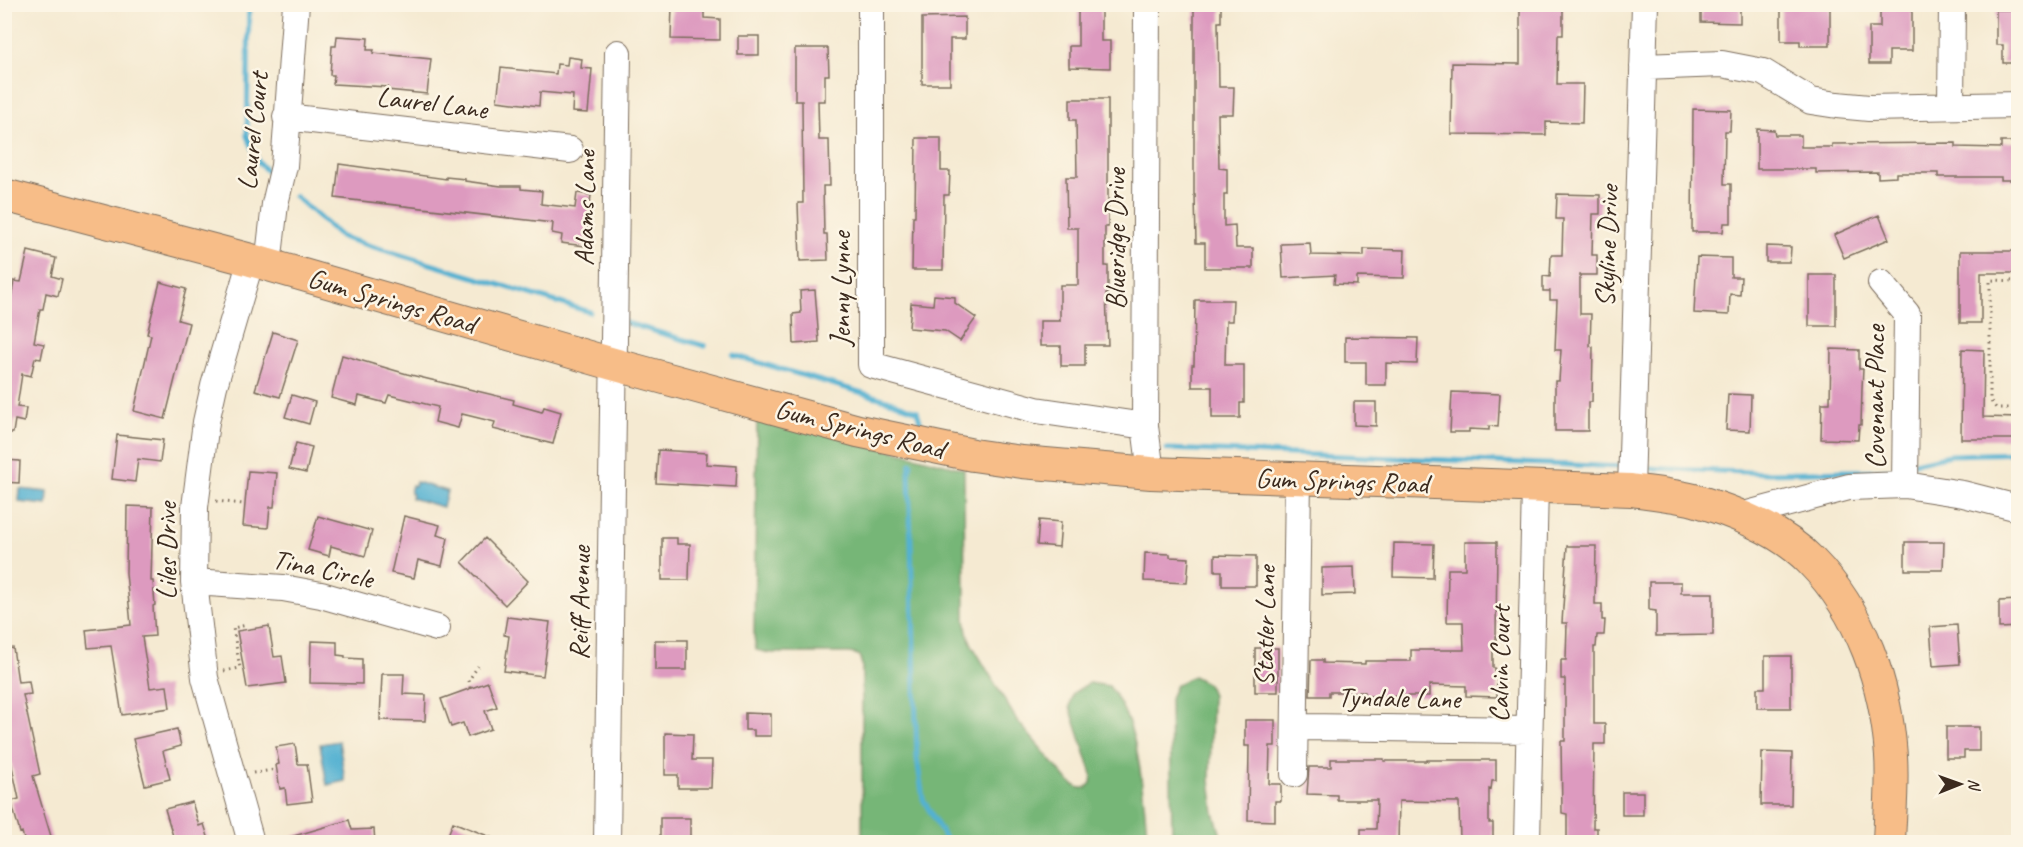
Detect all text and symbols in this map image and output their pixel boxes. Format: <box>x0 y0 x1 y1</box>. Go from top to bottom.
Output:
street label: Laurel Court <box>229 68 276 192</box>
street label: Laurel Lane <box>375 78 491 127</box>
street label: Adams Lane <box>566 148 603 266</box>
street label: Blueridge Drive <box>1098 167 1133 310</box>
street label: Skyline Drive <box>1587 183 1626 308</box>
street label: Jenny Lynne <box>823 230 858 348</box>
street label: Gum Springs Road <box>304 260 484 342</box>
street label: Covenant Place <box>1857 323 1892 469</box>
street label: Gum Springs Road <box>772 391 952 467</box>
street label: Gum Springs Road <box>1255 460 1433 501</box>
street label: Liles Drive <box>149 500 184 600</box>
street label: Tina Circle <box>269 541 378 597</box>
street label: Reiff Avenue <box>561 544 598 660</box>
street label: Statler Lane <box>1246 563 1283 687</box>
street label: Calvin Court <box>1481 603 1518 723</box>
street label: Tyndale Lane <box>1337 679 1462 716</box>
north arrow <box>1930 754 1990 814</box>
text: N <box>1964 779 1984 792</box>

